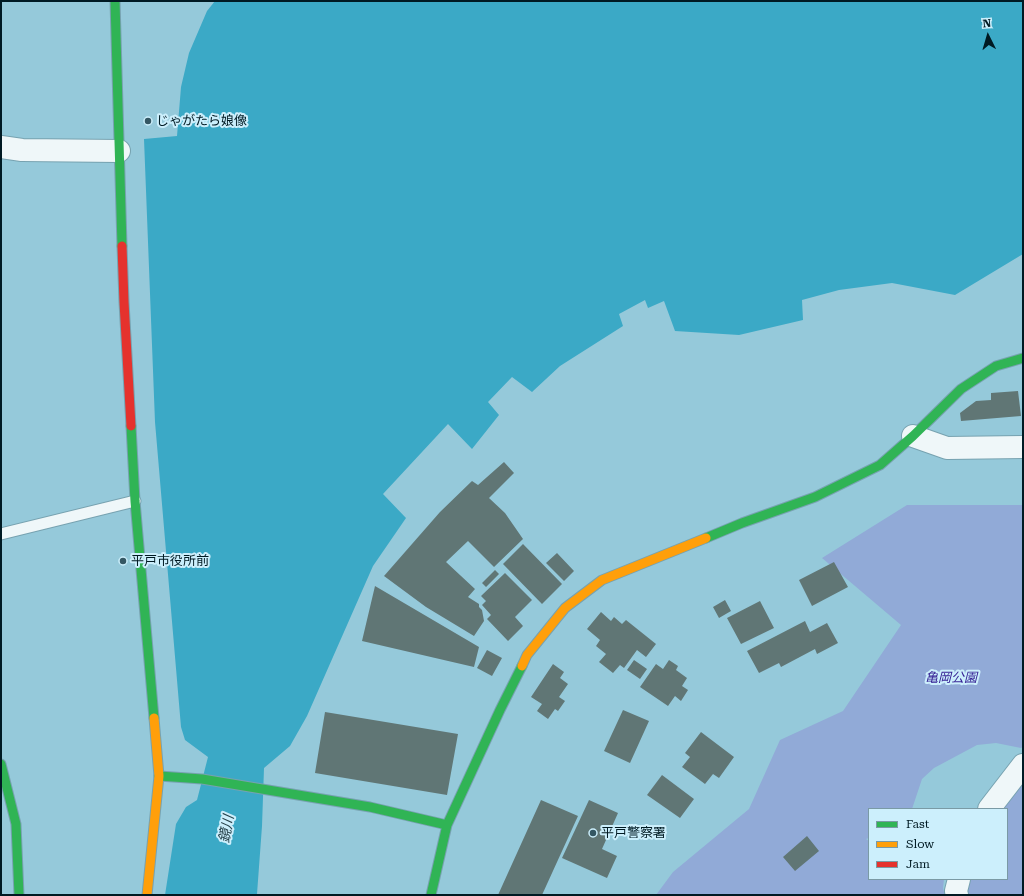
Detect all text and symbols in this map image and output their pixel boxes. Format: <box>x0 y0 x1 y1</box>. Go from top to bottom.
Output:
north arrow <box>968 16 1008 56</box>
text: N <box>982 17 992 30</box>
place label: じゃがたら娘像 <box>156 113 247 129</box>
marker: じゃがたら娘像 <box>143 116 153 126</box>
place label: 平戸市役所前 <box>131 553 209 569</box>
marker: 平戸市役所前 <box>118 556 128 566</box>
park label: 亀岡公園 <box>925 670 977 686</box>
legend <box>868 808 1008 880</box>
water label: 鏡川 <box>216 814 238 844</box>
text: Fast <box>906 817 929 831</box>
place label: 平戸警察署 <box>601 825 666 841</box>
marker: 平戸警察署 <box>588 828 598 838</box>
text: Slow <box>906 837 934 851</box>
text: Jam <box>906 857 930 871</box>

